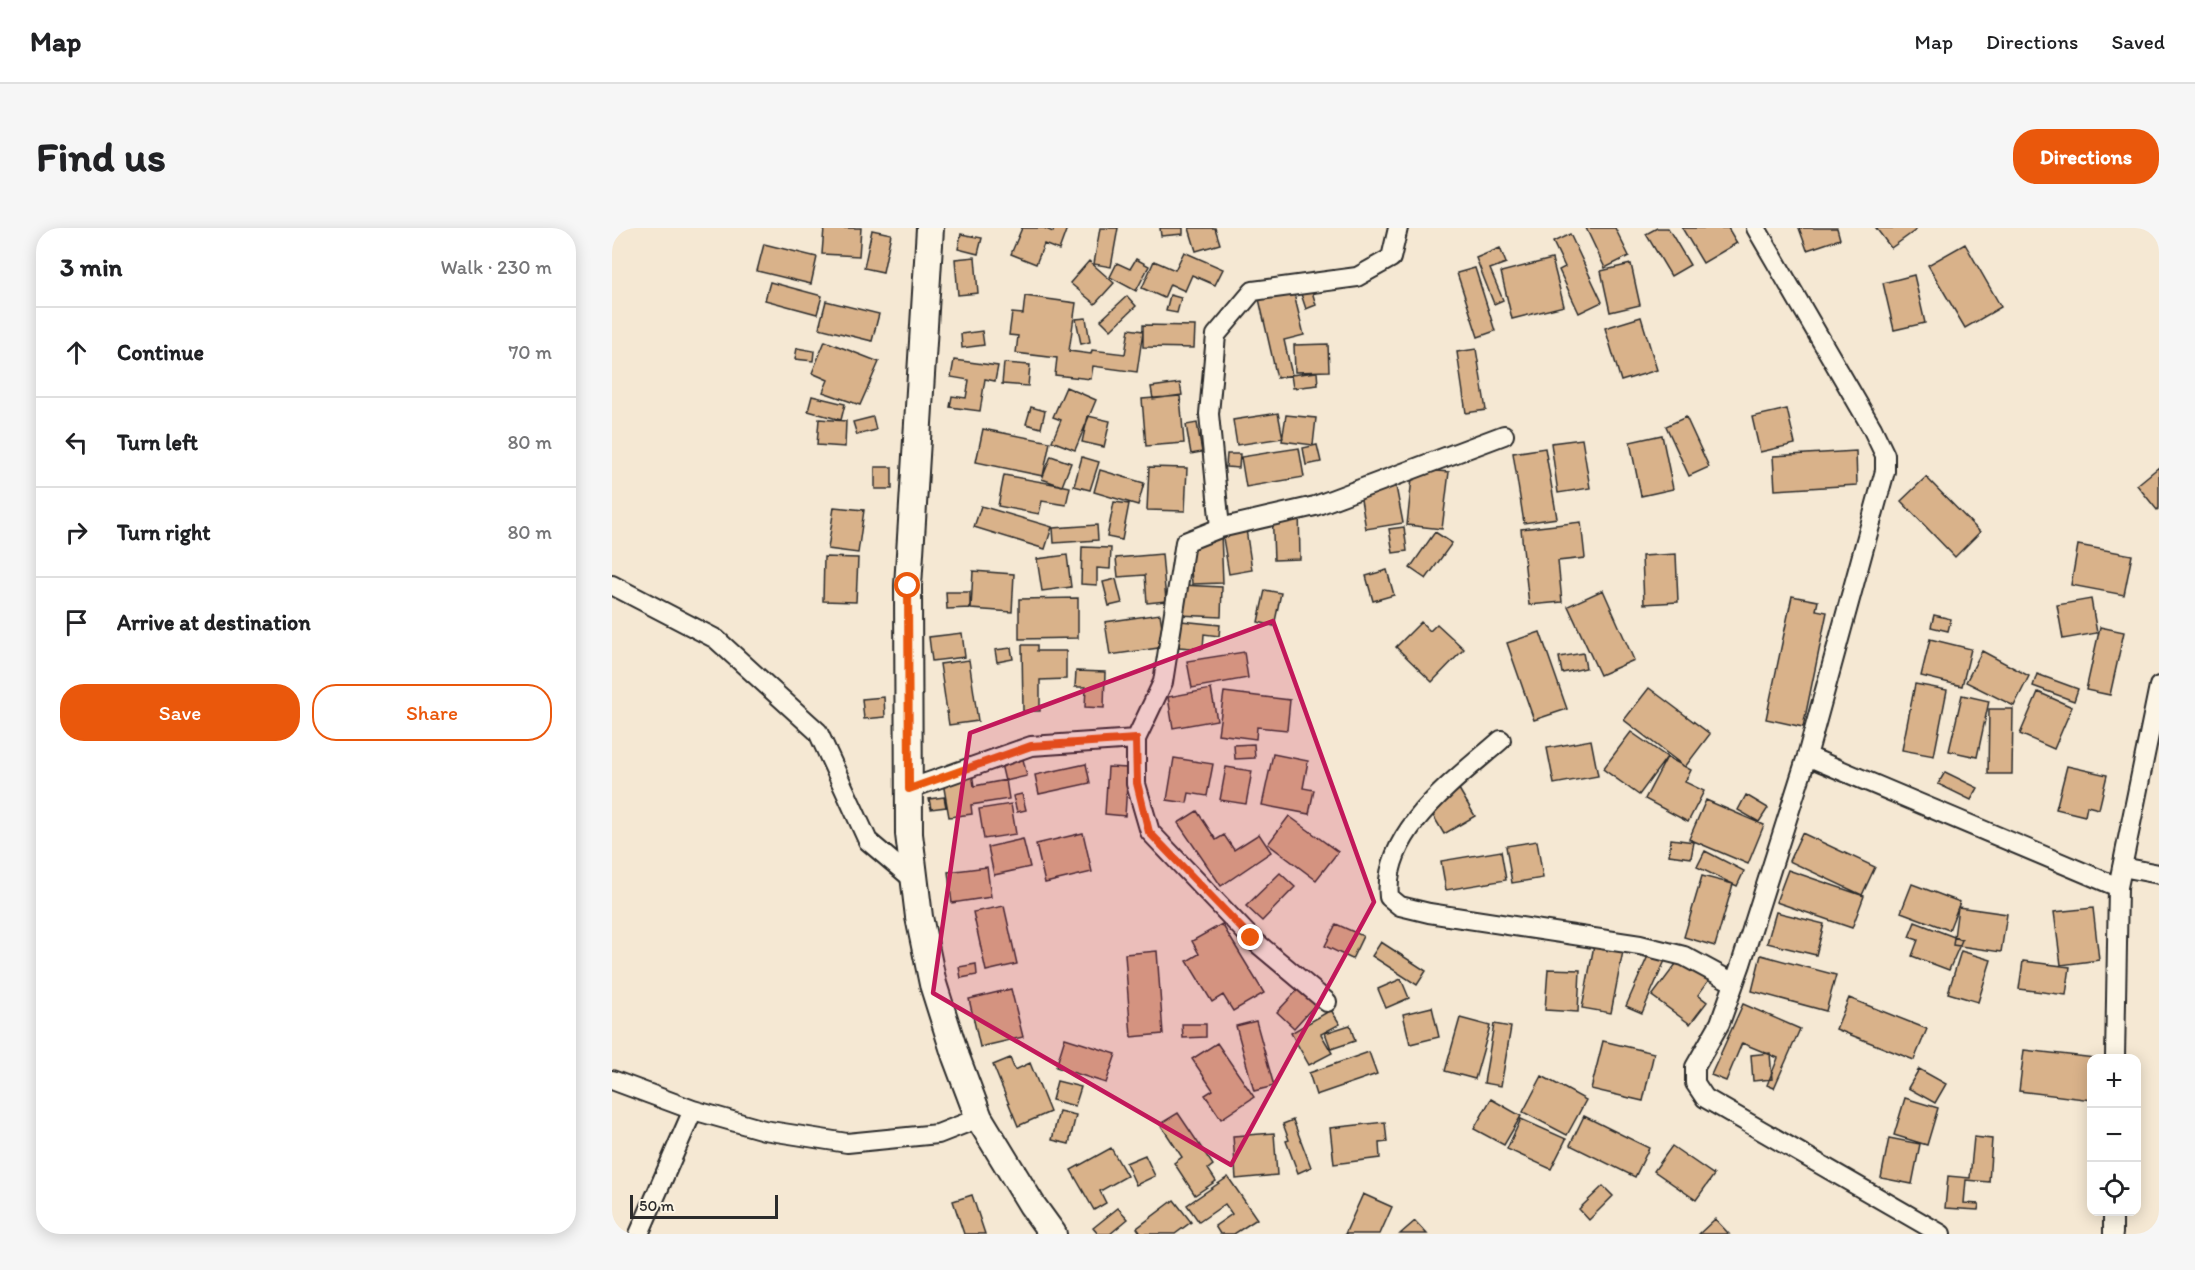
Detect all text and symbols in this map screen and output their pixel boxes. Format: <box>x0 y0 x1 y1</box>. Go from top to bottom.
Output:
text: Map <box>30 24 81 58</box>
text: Map <box>1915 29 1953 54</box>
text: Directions <box>1986 29 2078 54</box>
text: Saved <box>2111 29 2165 54</box>
button: Directions <box>2013 129 2159 184</box>
text: Find us <box>36 131 166 182</box>
text: 3 min <box>60 251 122 283</box>
text: Walk · 230 m <box>440 255 552 279</box>
icon: ahead <box>60 336 93 369</box>
text: Continue <box>117 339 204 366</box>
text: 70 m <box>508 340 552 364</box>
icon: left <box>60 426 93 459</box>
text: Turn left <box>117 429 198 456</box>
text: 80 m <box>507 430 552 454</box>
icon: right <box>60 516 93 549</box>
text: Turn right <box>117 519 211 546</box>
text: 80 m <box>507 520 552 544</box>
route start <box>894 572 920 598</box>
icon: arrive <box>60 606 93 639</box>
text: Arrive at destination <box>117 609 311 636</box>
button: Save <box>60 684 300 741</box>
button: Share <box>312 684 552 741</box>
route end <box>1237 924 1263 950</box>
map controls <box>2087 1054 2141 1216</box>
button: + <box>2087 1054 2141 1108</box>
button: − <box>2087 1108 2141 1162</box>
button: locate <box>2087 1162 2141 1216</box>
scale bar <box>630 1192 778 1220</box>
text: 50 m <box>639 1196 674 1215</box>

